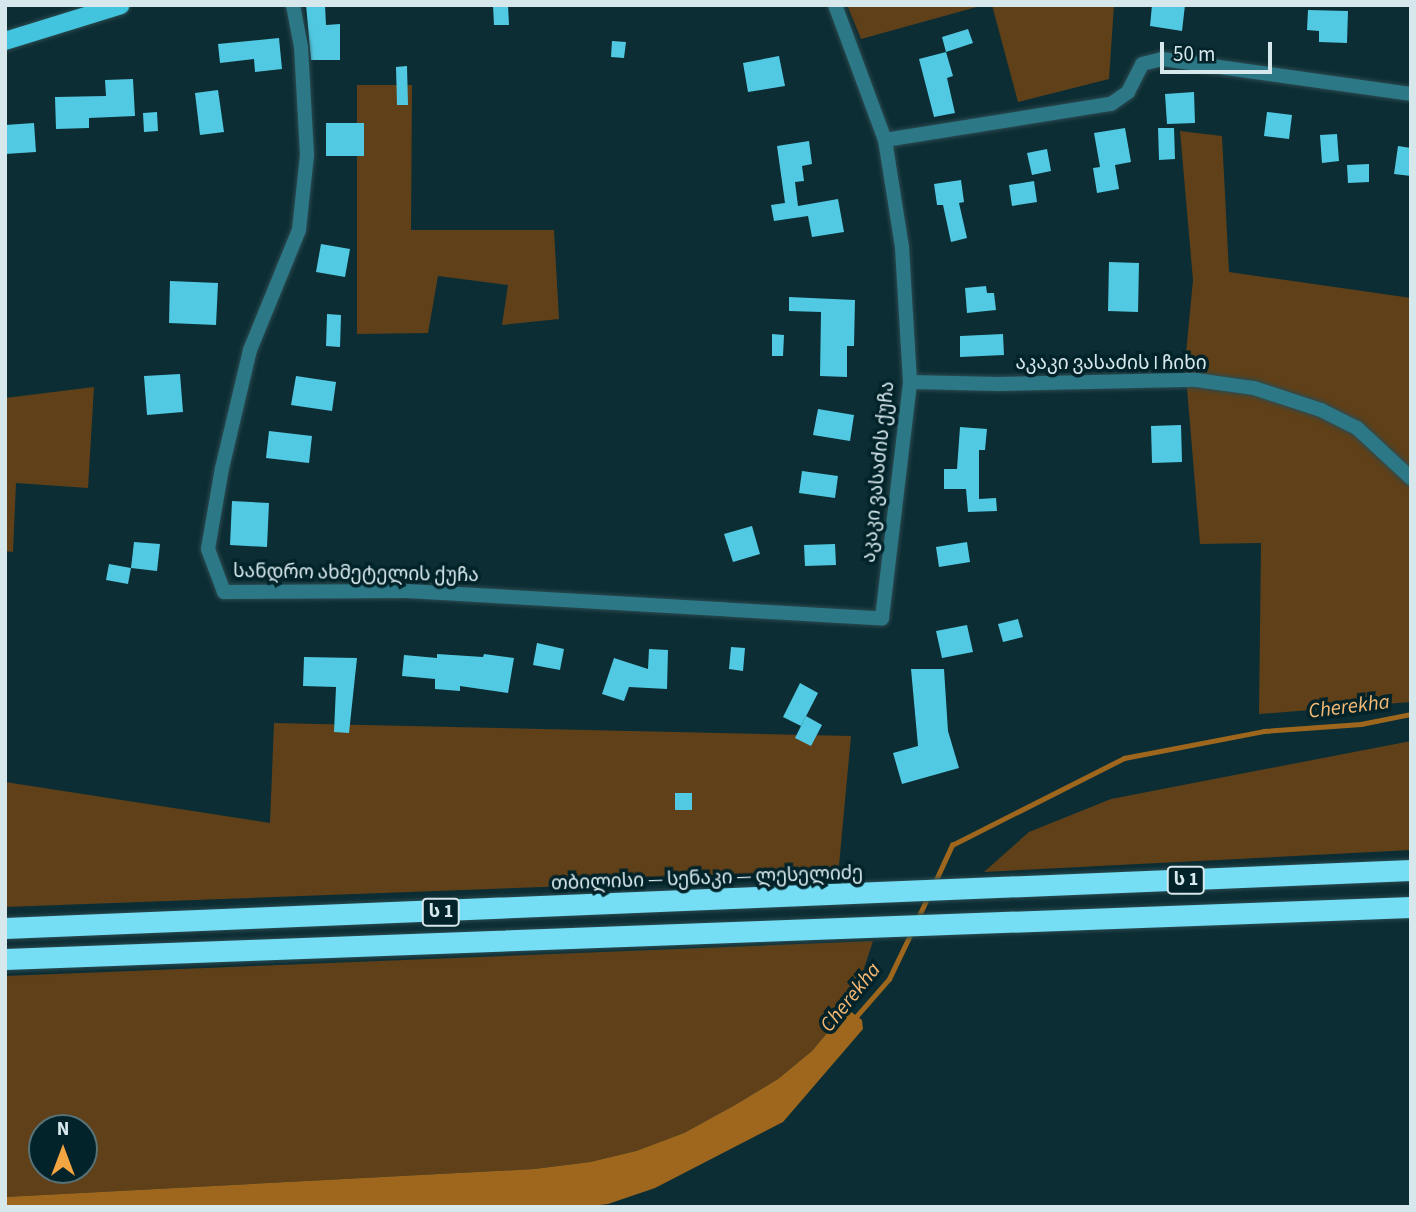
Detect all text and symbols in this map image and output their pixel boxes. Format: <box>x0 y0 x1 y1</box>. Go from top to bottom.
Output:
scale bar <box>1164 28 1276 72</box>
text: 50 m <box>1173 39 1215 69</box>
street label: აკაკი ვასაძის I ჩიხი <box>1015 353 1207 375</box>
street label: აკაკი ვასაძის ქუჩა <box>858 380 900 564</box>
street label: სანდრო ახმეტელის ქუჩა <box>233 560 479 588</box>
water label: Cherekha <box>1307 689 1391 723</box>
street label: თბილისი — სენაკი — ლესელიძე <box>551 862 863 896</box>
road number: ს 1 <box>1167 866 1205 894</box>
road number: ს 1 <box>422 897 460 926</box>
water label: Cherekha <box>814 957 886 1037</box>
north arrow <box>28 1114 98 1184</box>
text: N <box>57 1116 69 1143</box>

